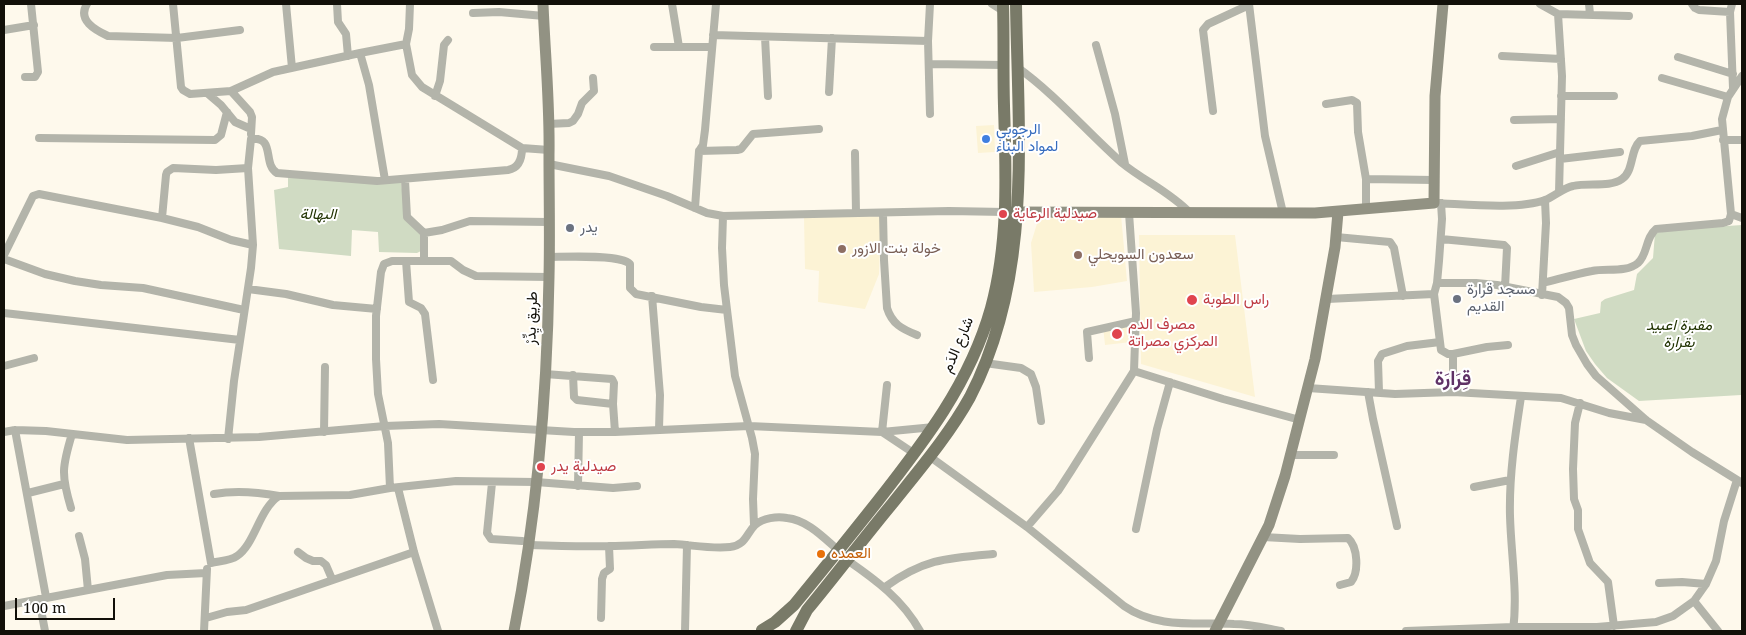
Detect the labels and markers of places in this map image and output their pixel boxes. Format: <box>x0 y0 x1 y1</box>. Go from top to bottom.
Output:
place label: الرجوبي لمواد البناء <box>996 121 1058 156</box>
marker: الرجوبي لمواد البناء <box>980 133 992 145</box>
place label: صيدلية الرعاية <box>1013 205 1097 223</box>
marker: صيدلية الرعاية <box>997 208 1009 220</box>
place label: يدر <box>580 219 598 237</box>
marker: يدر <box>564 222 576 234</box>
place label: خولة بنت الازور <box>852 240 941 258</box>
marker: خولة بنت الازور <box>836 243 848 255</box>
place label: سعدون السويحلي <box>1088 246 1194 264</box>
marker: سعدون السويحلي <box>1072 249 1084 261</box>
place label: مسجد قرارة القديم <box>1467 281 1536 316</box>
place label: راس الطوبة <box>1203 291 1269 309</box>
marker: راس الطوبة <box>1185 293 1199 307</box>
marker: مسجد قرارة القديم <box>1451 293 1463 305</box>
place label: مصرف الدم المركزي مصراتة <box>1128 316 1218 351</box>
marker: مصرف الدم المركزي مصراتة <box>1110 327 1124 341</box>
place label: صيدلية يدر <box>551 458 616 476</box>
marker: صيدلية يدر <box>535 461 547 473</box>
place label: العمده <box>831 545 871 563</box>
marker: العمده <box>815 548 827 560</box>

